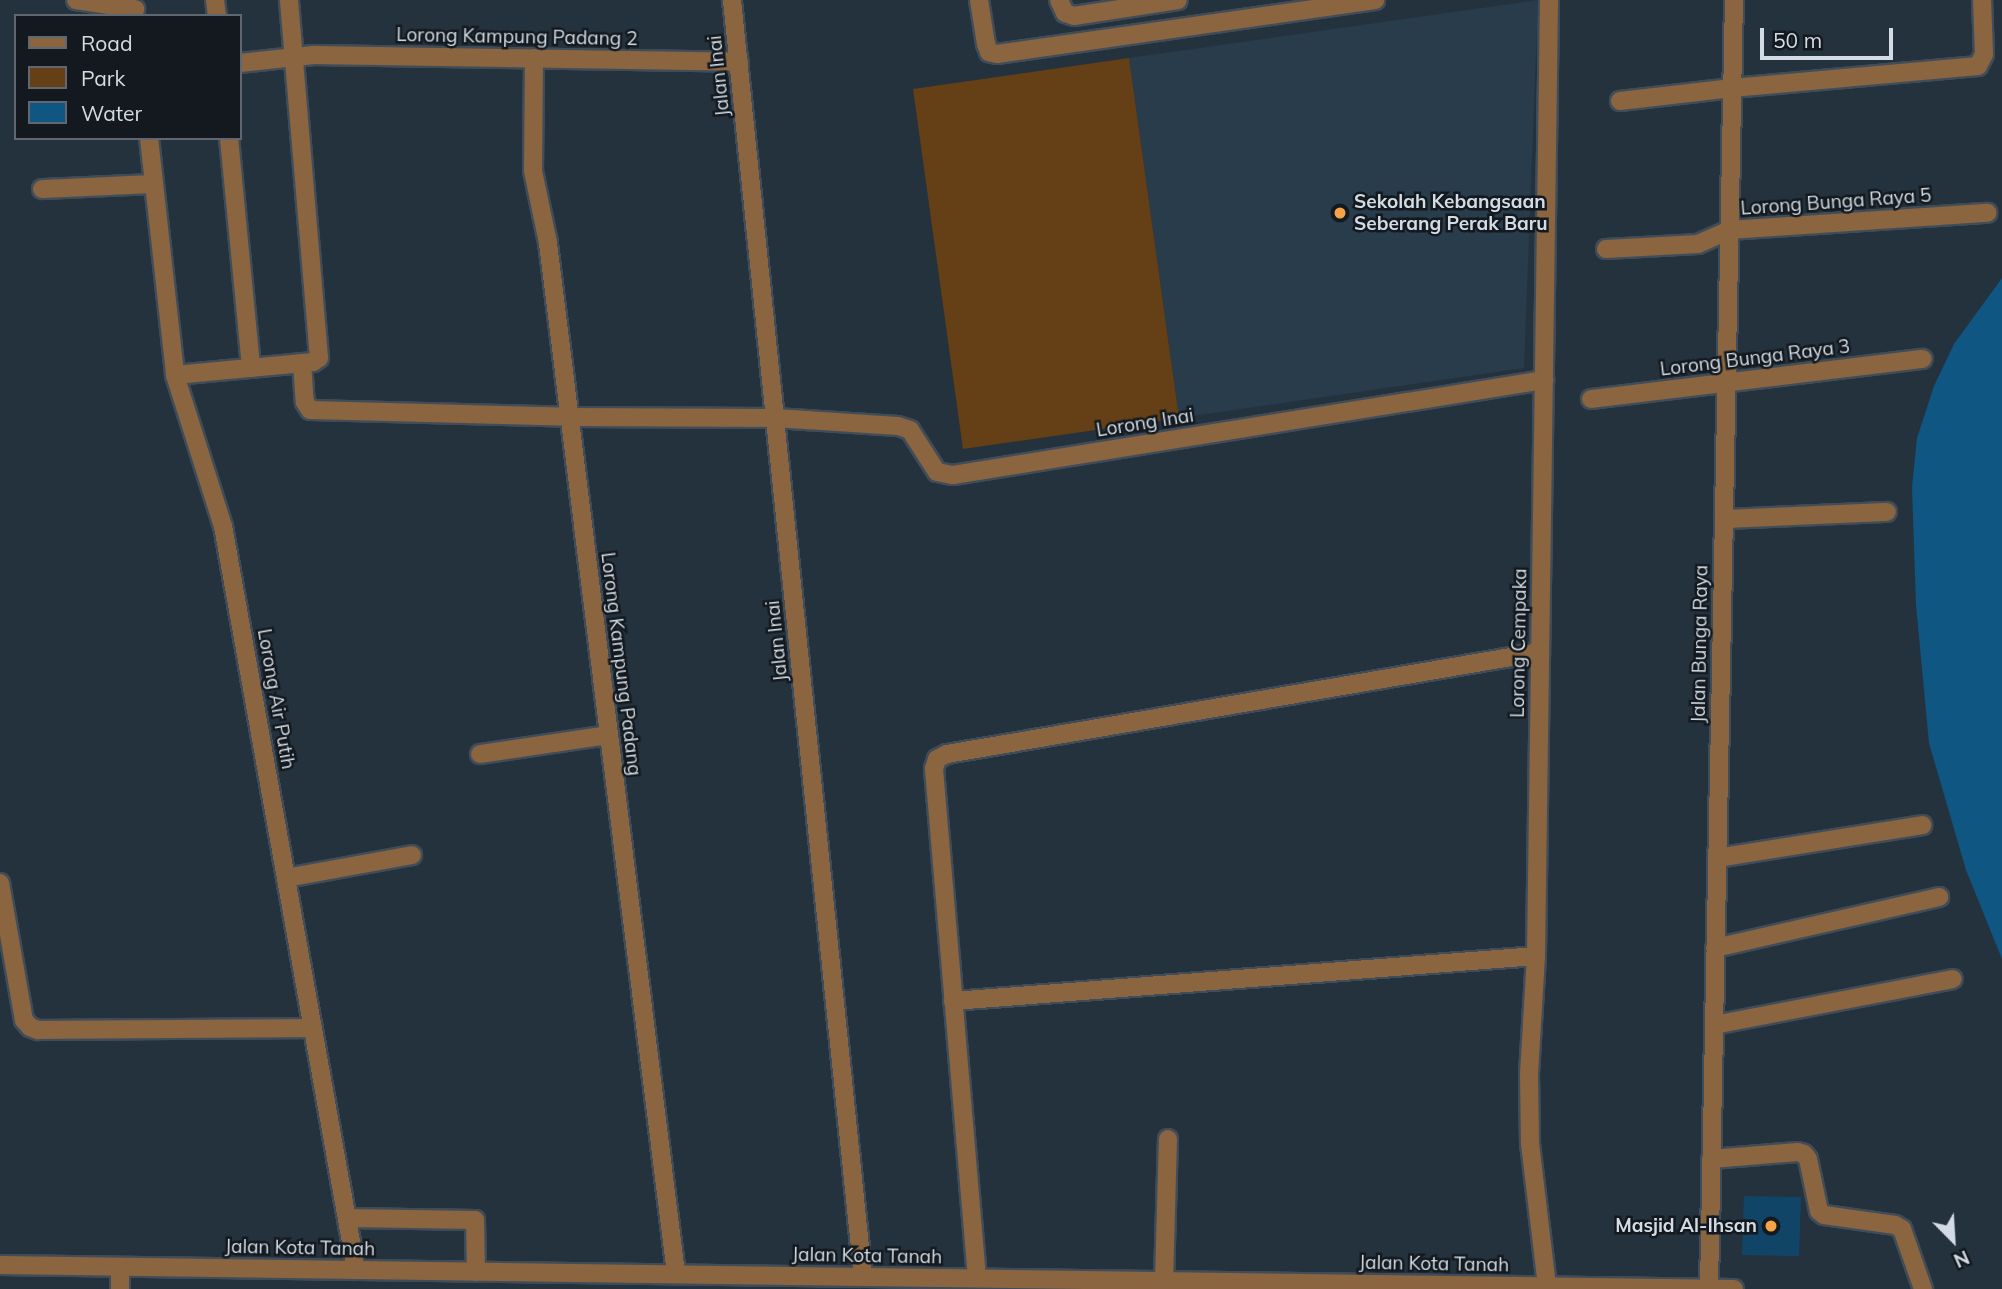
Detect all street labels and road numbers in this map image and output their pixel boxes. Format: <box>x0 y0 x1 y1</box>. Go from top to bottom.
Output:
street label: Lorong Kampung Padang 2 <box>396 23 638 51</box>
street label: Jalan Inai <box>703 34 735 118</box>
street label: Lorong Bunga Raya 5 <box>1740 184 1932 220</box>
street label: Lorong Bunga Raya 3 <box>1659 335 1851 381</box>
street label: Lorong Inai <box>1095 404 1195 442</box>
street label: Lorong Kampung Padang <box>596 551 646 777</box>
street label: Jalan Bunga Raya <box>1687 565 1713 723</box>
street label: Lorong Cempaka <box>1506 568 1532 718</box>
street label: Jalan Inai <box>761 599 793 683</box>
street label: Lorong Air Putih <box>252 627 300 771</box>
street label: Jalan Kota Tanah <box>225 1235 375 1261</box>
street label: Jalan Kota Tanah <box>792 1243 942 1269</box>
street label: Jalan Kota Tanah <box>1359 1251 1509 1277</box>

